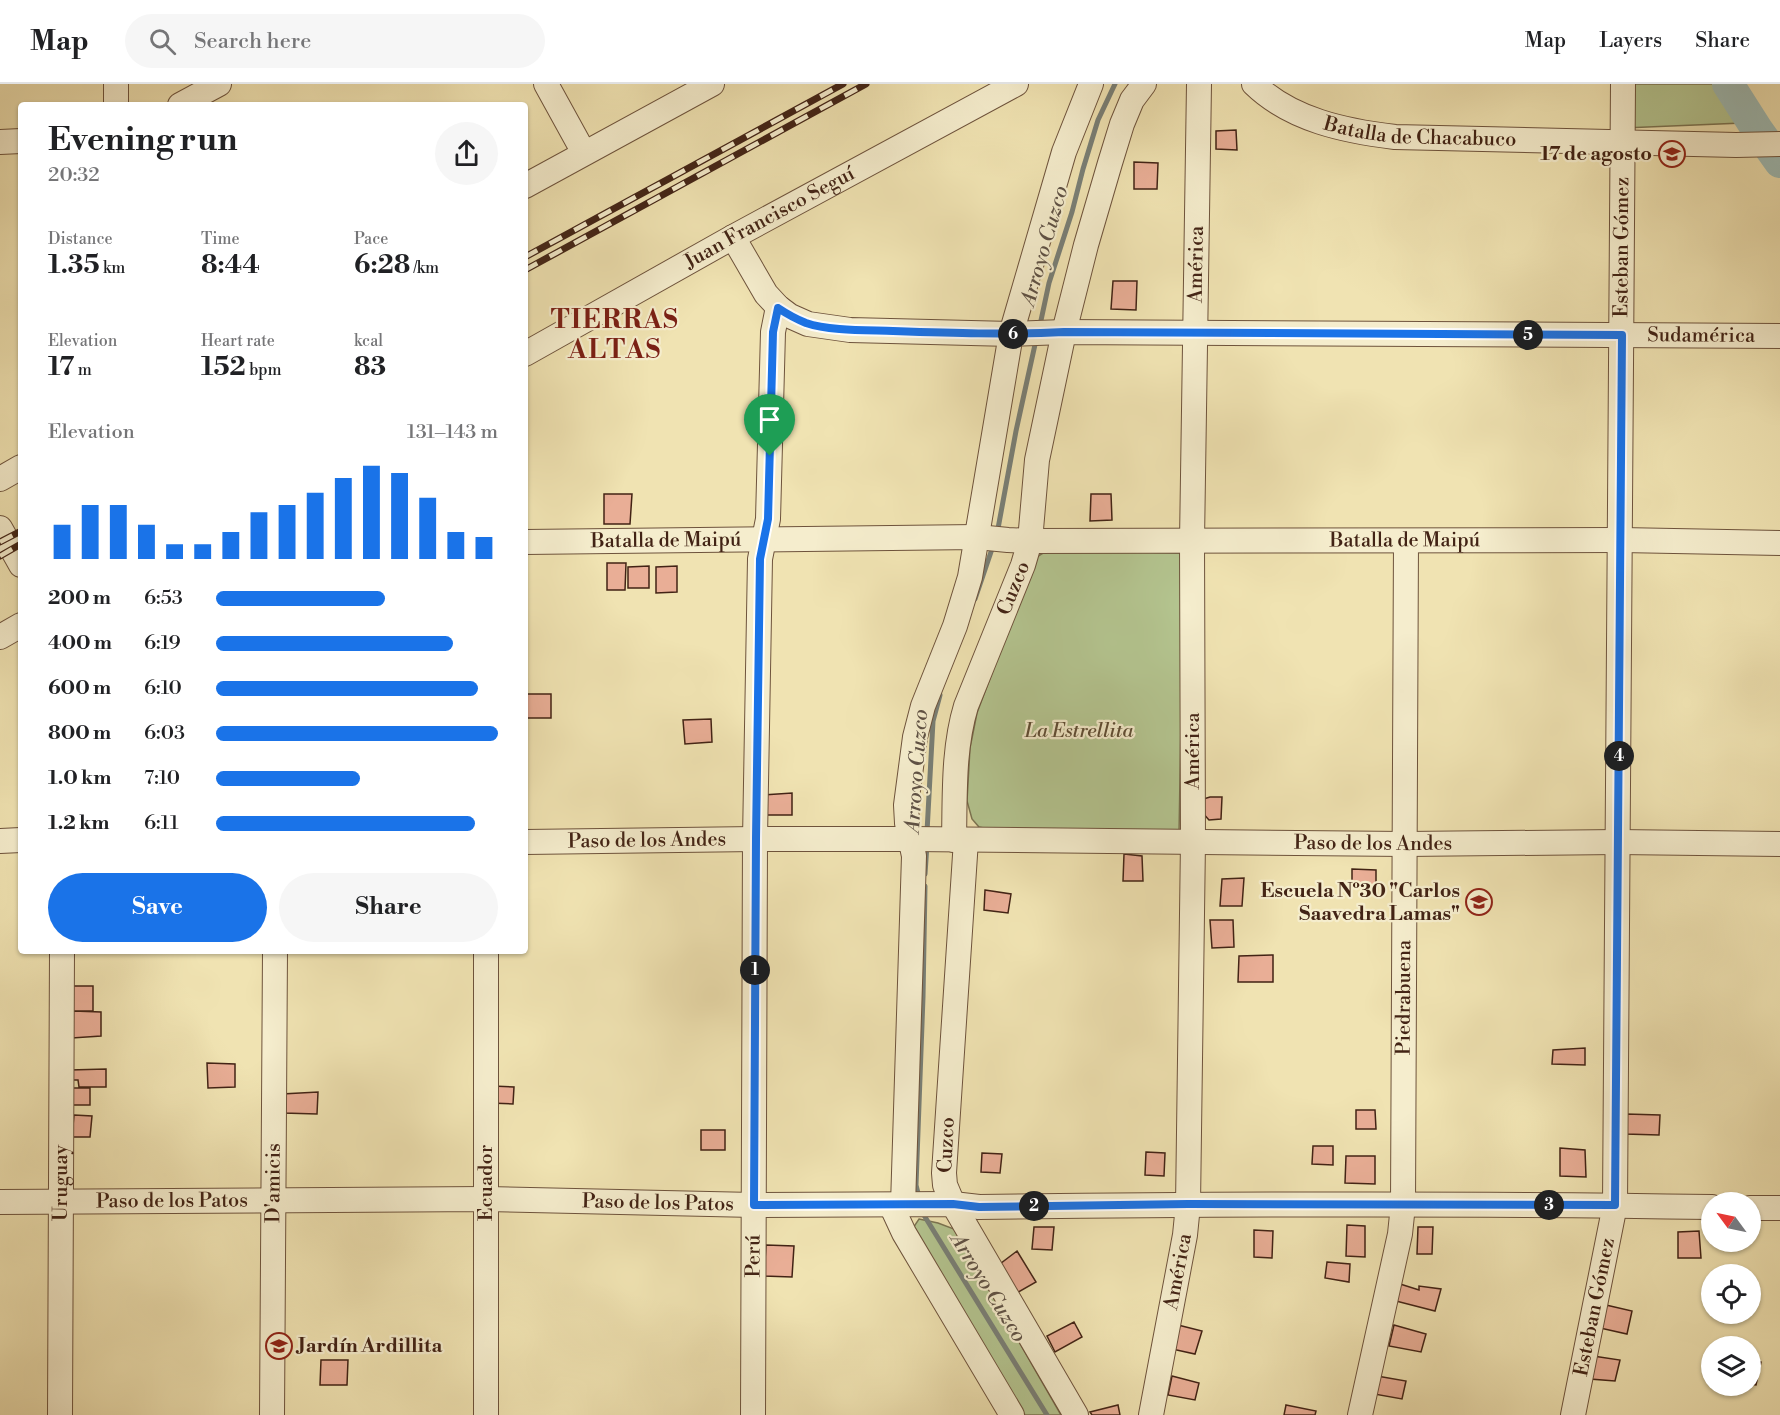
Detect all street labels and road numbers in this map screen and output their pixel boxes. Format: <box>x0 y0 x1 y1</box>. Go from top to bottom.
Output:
street label: Batalla de Chacabuco <box>1320 111 1517 152</box>
street label: Juan Francisco Seguí <box>679 160 860 275</box>
street label: Esteban Gómez <box>1609 177 1635 318</box>
street label: América <box>1183 225 1209 304</box>
street label: Sudamérica <box>1647 323 1756 348</box>
street label: Batalla de Maipú <box>589 527 742 554</box>
street label: Batalla de Maipú <box>1328 528 1481 553</box>
street label: Cuzco <box>991 558 1036 619</box>
street label: América <box>1181 712 1206 791</box>
street label: Paso de los Andes <box>568 827 726 854</box>
street label: Paso de los Andes <box>1294 830 1452 857</box>
street label: Piedrabuena <box>1391 939 1417 1055</box>
street label: Cuzco <box>933 1116 961 1174</box>
street label: D'amicis <box>261 1143 286 1223</box>
street label: Uruguay <box>48 1144 74 1221</box>
street label: Ecuador <box>474 1144 499 1221</box>
street label: Paso de los Patos <box>96 1188 248 1214</box>
street label: Paso de los Patos <box>582 1189 734 1217</box>
street label: América <box>1158 1230 1198 1313</box>
street label: Perú <box>741 1234 766 1278</box>
street label: Esteban Gómez <box>1569 1236 1621 1379</box>

